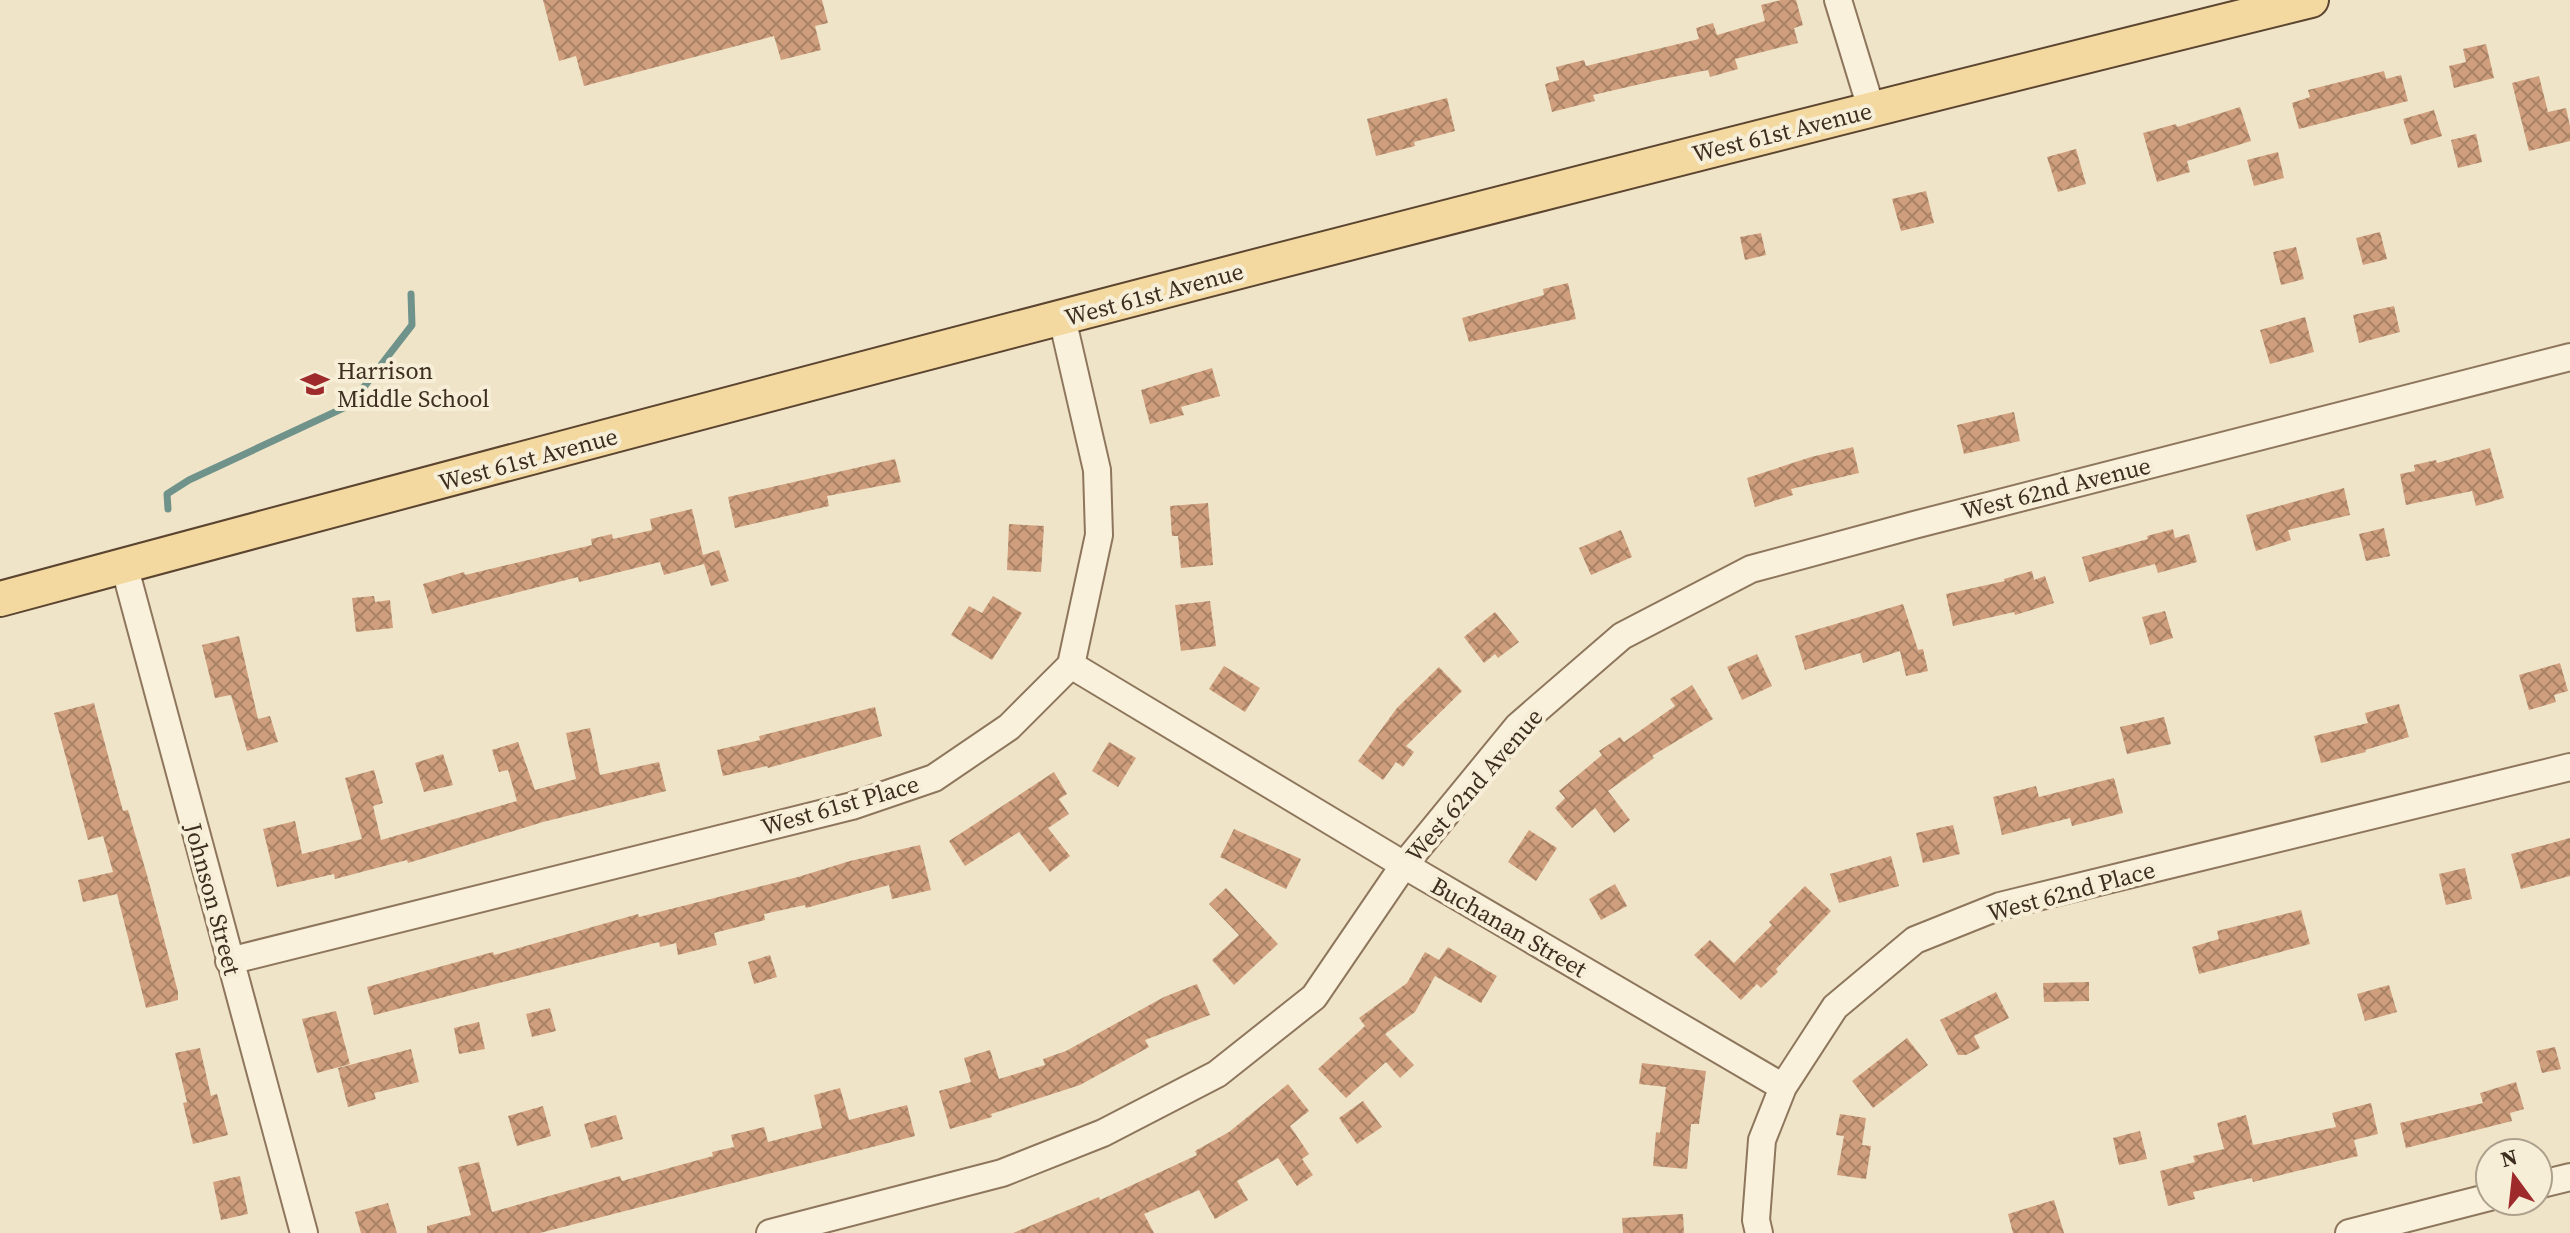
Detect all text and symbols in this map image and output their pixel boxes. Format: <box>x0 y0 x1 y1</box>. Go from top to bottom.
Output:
street label: West 61st Avenue <box>1689 94 1875 170</box>
street label: West 61st Avenue <box>1061 254 1247 334</box>
place label: Harrison Middle School <box>337 354 489 415</box>
school or university icon: Harrison Middle School <box>300 369 330 399</box>
street label: West 61st Avenue <box>435 419 621 499</box>
street label: West 62nd Avenue <box>1958 449 2154 527</box>
street label: West 62nd Avenue <box>1398 701 1550 869</box>
street label: West 61st Place <box>757 767 923 843</box>
street label: Johnson Street <box>177 818 249 979</box>
street label: West 62nd Place <box>1983 853 2159 929</box>
street label: Buchanan Street <box>1425 869 1593 985</box>
north arrow <box>2474 1137 2554 1217</box>
text: N <box>2497 1141 2520 1174</box>

